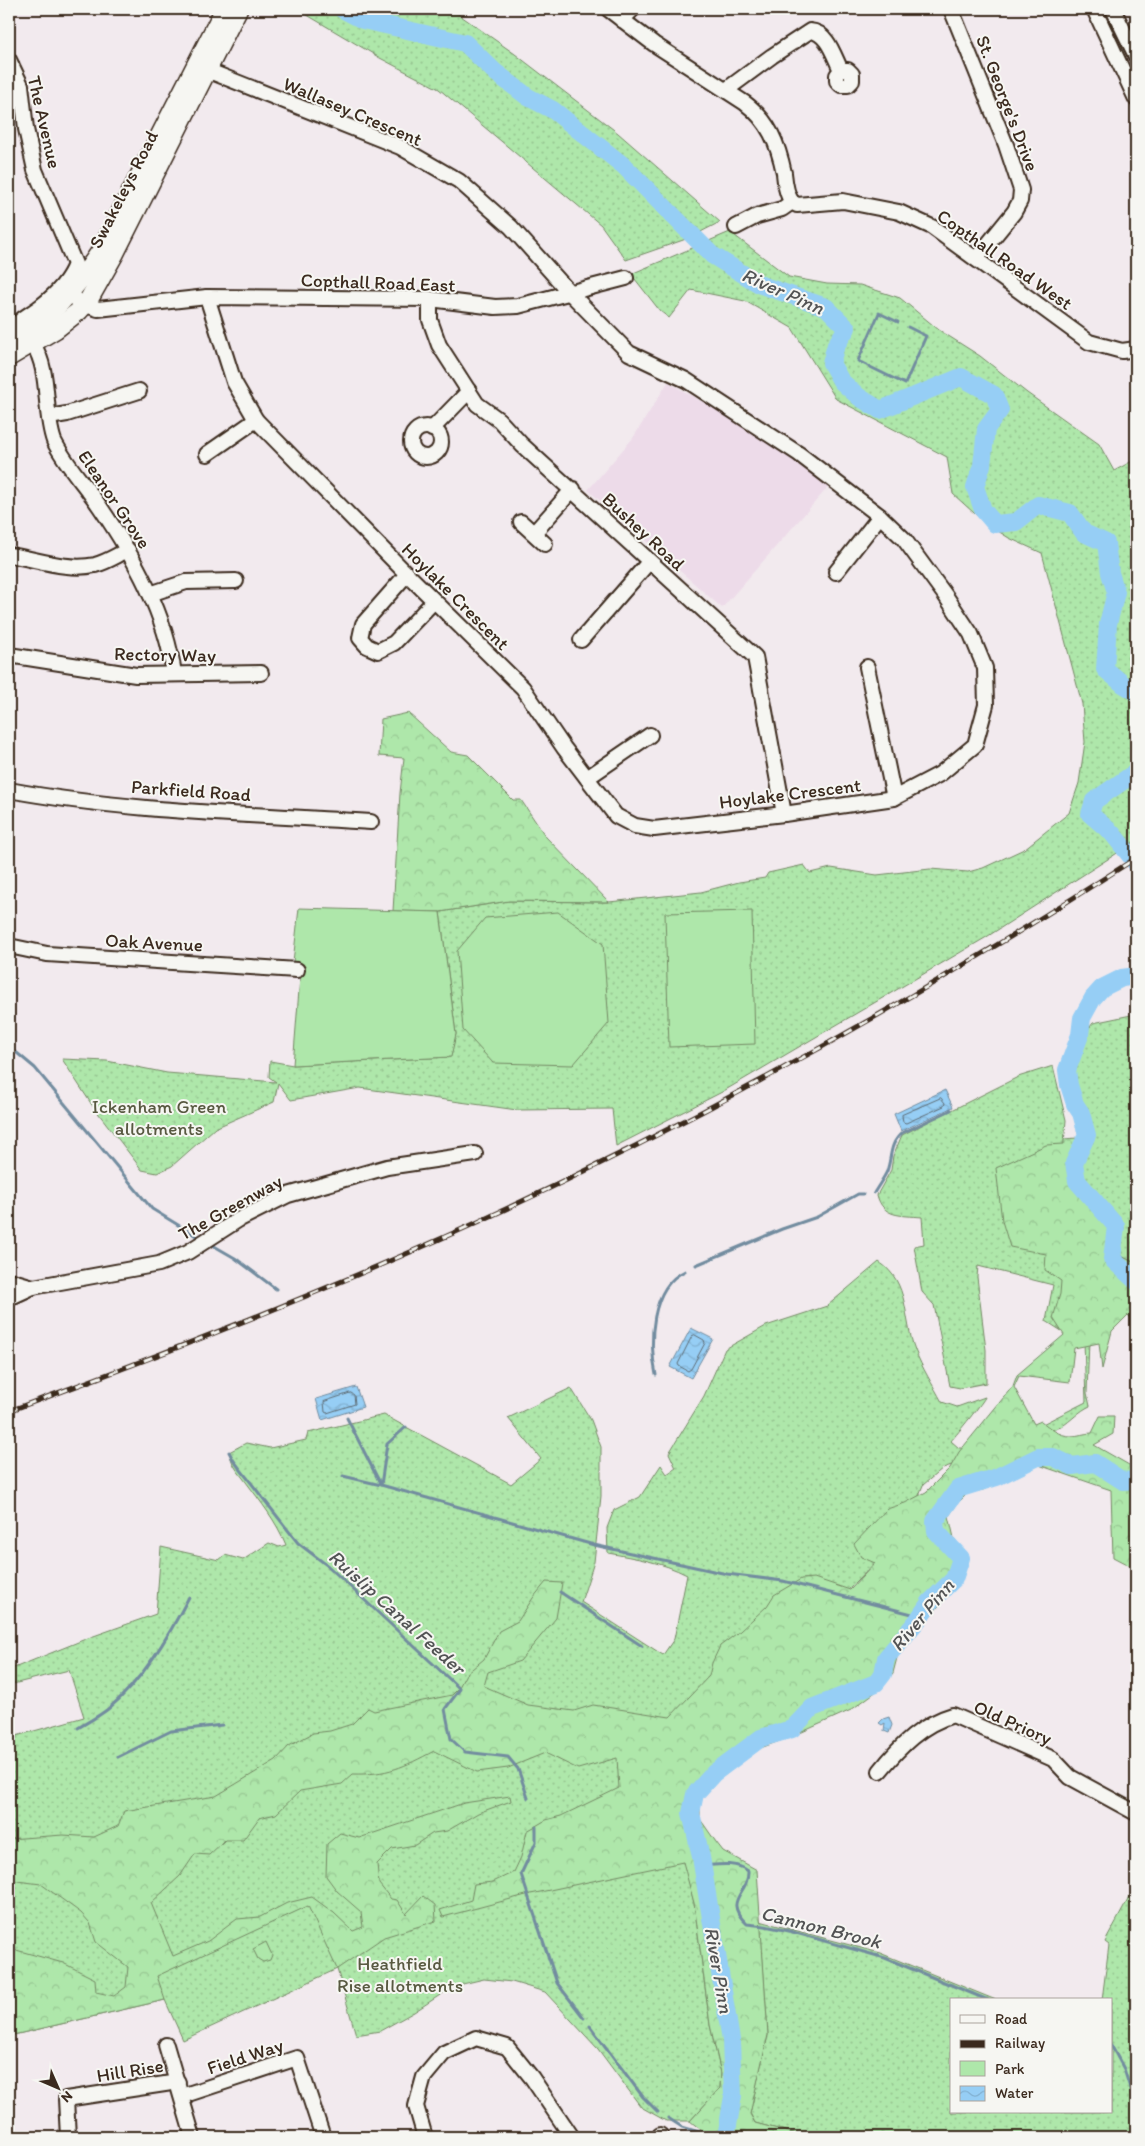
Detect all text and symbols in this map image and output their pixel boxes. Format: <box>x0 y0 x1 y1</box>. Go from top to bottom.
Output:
street label: St. George's Drive <box>971 32 1044 174</box>
street label: Wallasey Crescent <box>280 72 426 151</box>
street label: The Avenue <box>23 73 66 171</box>
street label: Swakeleys Road <box>84 126 163 252</box>
street label: Copthall Road West <box>933 204 1077 315</box>
water label: River Pinn <box>738 262 828 320</box>
street label: Copthall Road East <box>300 268 456 297</box>
street label: Eleanor Grove <box>73 446 156 553</box>
street label: Bushey Road <box>598 487 690 576</box>
street label: Hoylake Crescent <box>397 538 514 655</box>
street label: Rectory Way <box>114 642 216 667</box>
street label: Hoylake Crescent <box>718 773 862 814</box>
street label: Parkfield Road <box>130 775 252 806</box>
street label: Oak Avenue <box>104 928 204 957</box>
park label: Ickenham Green allotments <box>92 1095 226 1140</box>
street label: The Greenway <box>174 1169 286 1245</box>
water label: Ruislip Canal Feeder <box>324 1544 472 1681</box>
water label: River Pinn <box>885 1573 960 1656</box>
street label: Old Priory <box>970 1695 1055 1750</box>
water label: Cannon Brook <box>759 1901 885 1954</box>
water label: River Pinn <box>700 1925 739 2016</box>
park label: Heathfield Rise allotments <box>337 1952 463 1997</box>
legend <box>950 1998 1112 2114</box>
text: Road <box>995 2010 1028 2028</box>
street label: Field Way <box>204 2033 286 2080</box>
text: Railway <box>995 2034 1045 2052</box>
street label: Hill Rise <box>95 2054 165 2087</box>
text: Park <box>995 2060 1025 2078</box>
north arrow <box>32 2064 82 2114</box>
text: Water <box>995 2084 1034 2102</box>
text: N <box>57 2087 76 2106</box>

